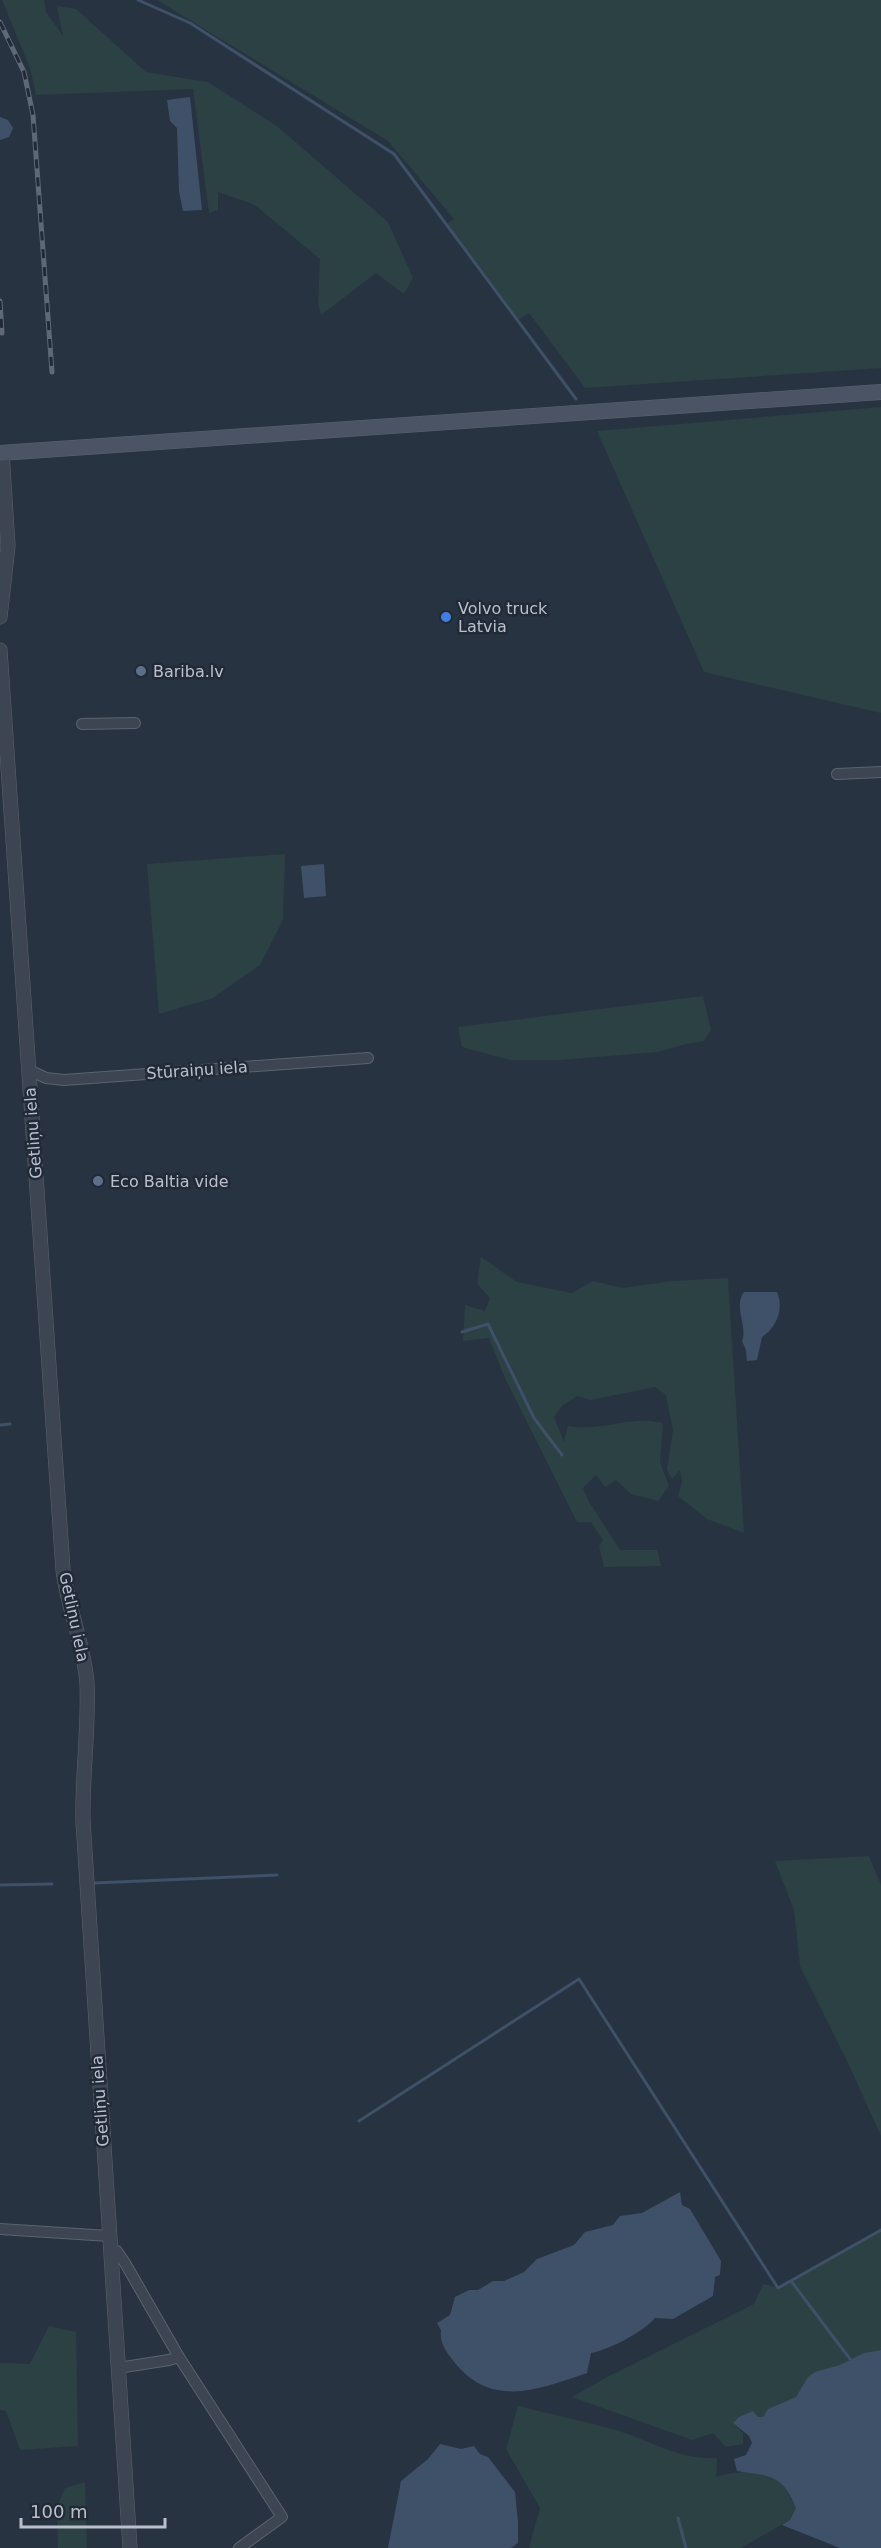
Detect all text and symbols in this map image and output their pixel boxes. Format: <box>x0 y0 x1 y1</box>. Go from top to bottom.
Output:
place label: Volvo truck Latvia <box>458 599 548 636</box>
marker: Volvo truck Latvia <box>439 610 453 624</box>
place label: Bariba.lv <box>153 662 224 681</box>
marker: Bariba.lv <box>134 664 148 678</box>
street label: Stūraiņu iela <box>146 1057 248 1083</box>
street label: Getliņu iela <box>20 1087 46 1179</box>
place label: Eco Baltia vide <box>110 1172 229 1191</box>
marker: Eco Baltia vide <box>91 1174 105 1188</box>
street label: Getliņu iela <box>55 1570 93 1664</box>
street label: Getliņu iela <box>87 2055 113 2147</box>
scale bar <box>21 2491 165 2529</box>
text: 100 m <box>30 2501 88 2522</box>

